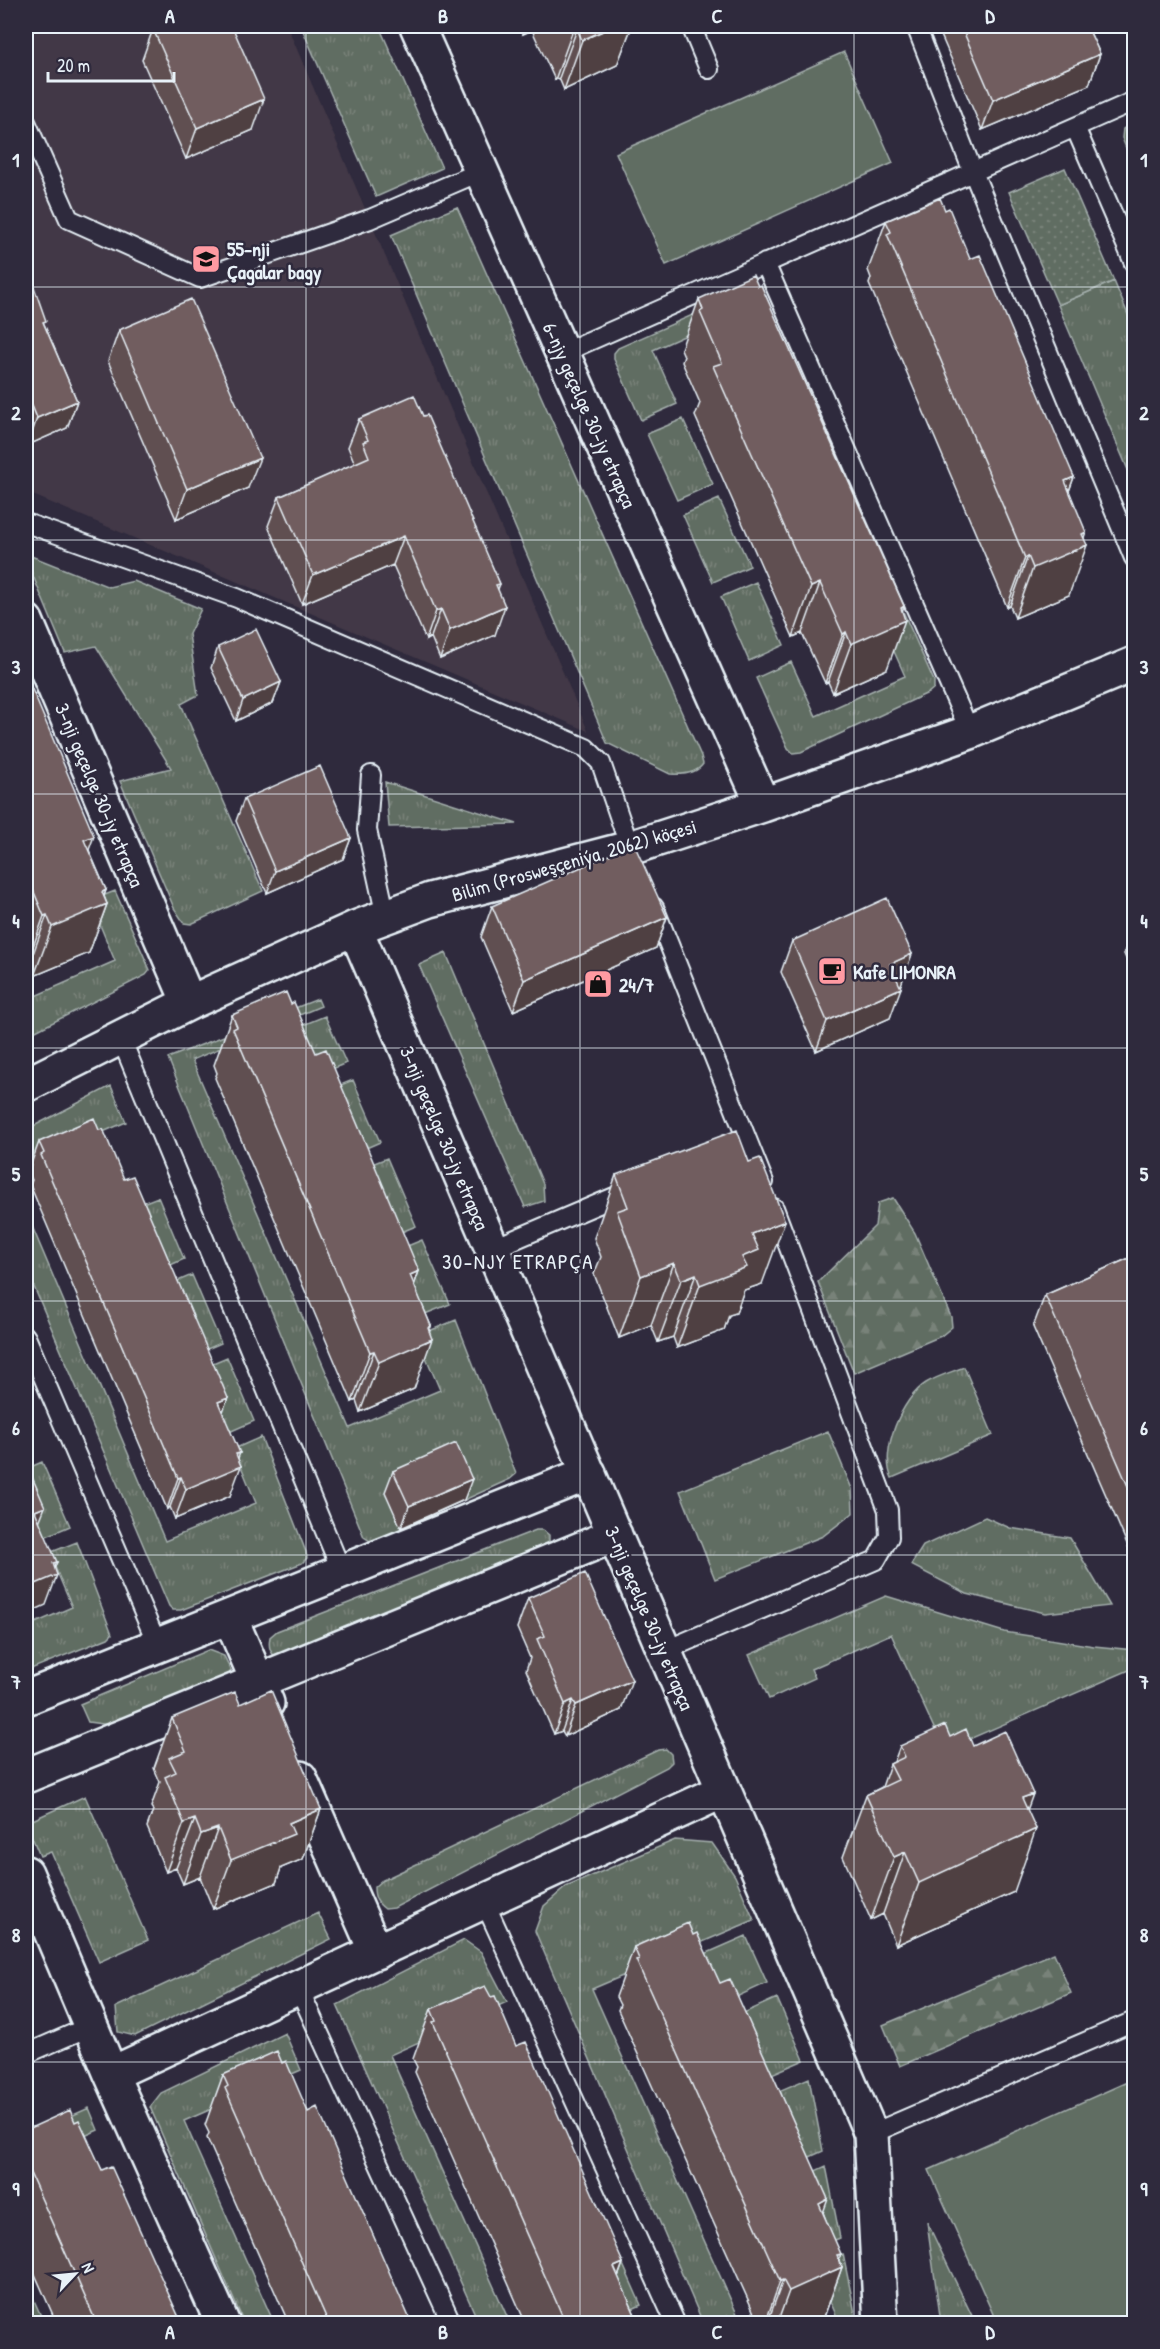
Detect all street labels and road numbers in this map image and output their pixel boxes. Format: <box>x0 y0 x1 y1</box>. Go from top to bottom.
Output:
street label: 6-njy geçelge 30-jy etrapça <box>537 318 643 512</box>
street label: 3-nji geçelge 30-jy etrapça <box>49 699 151 891</box>
street label: Bilim (Prosweşçeniýa, 2062) köçesi <box>449 812 699 908</box>
street label: 3-nji geçelge 30-jy etrapça <box>394 1042 496 1234</box>
street label: 3-nji geçelge 30-jy etrapça <box>599 1522 701 1714</box>

